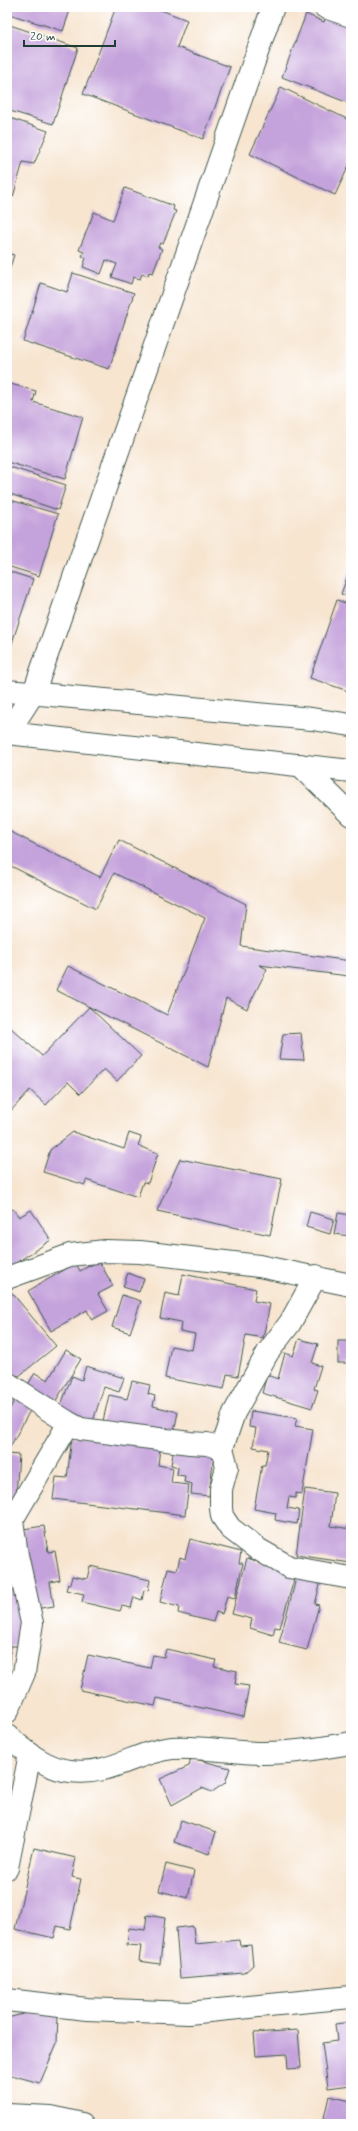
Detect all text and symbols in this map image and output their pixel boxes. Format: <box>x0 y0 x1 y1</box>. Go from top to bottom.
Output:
scale bar <box>24 22 115 48</box>
text: 20 m <box>30 29 56 45</box>

